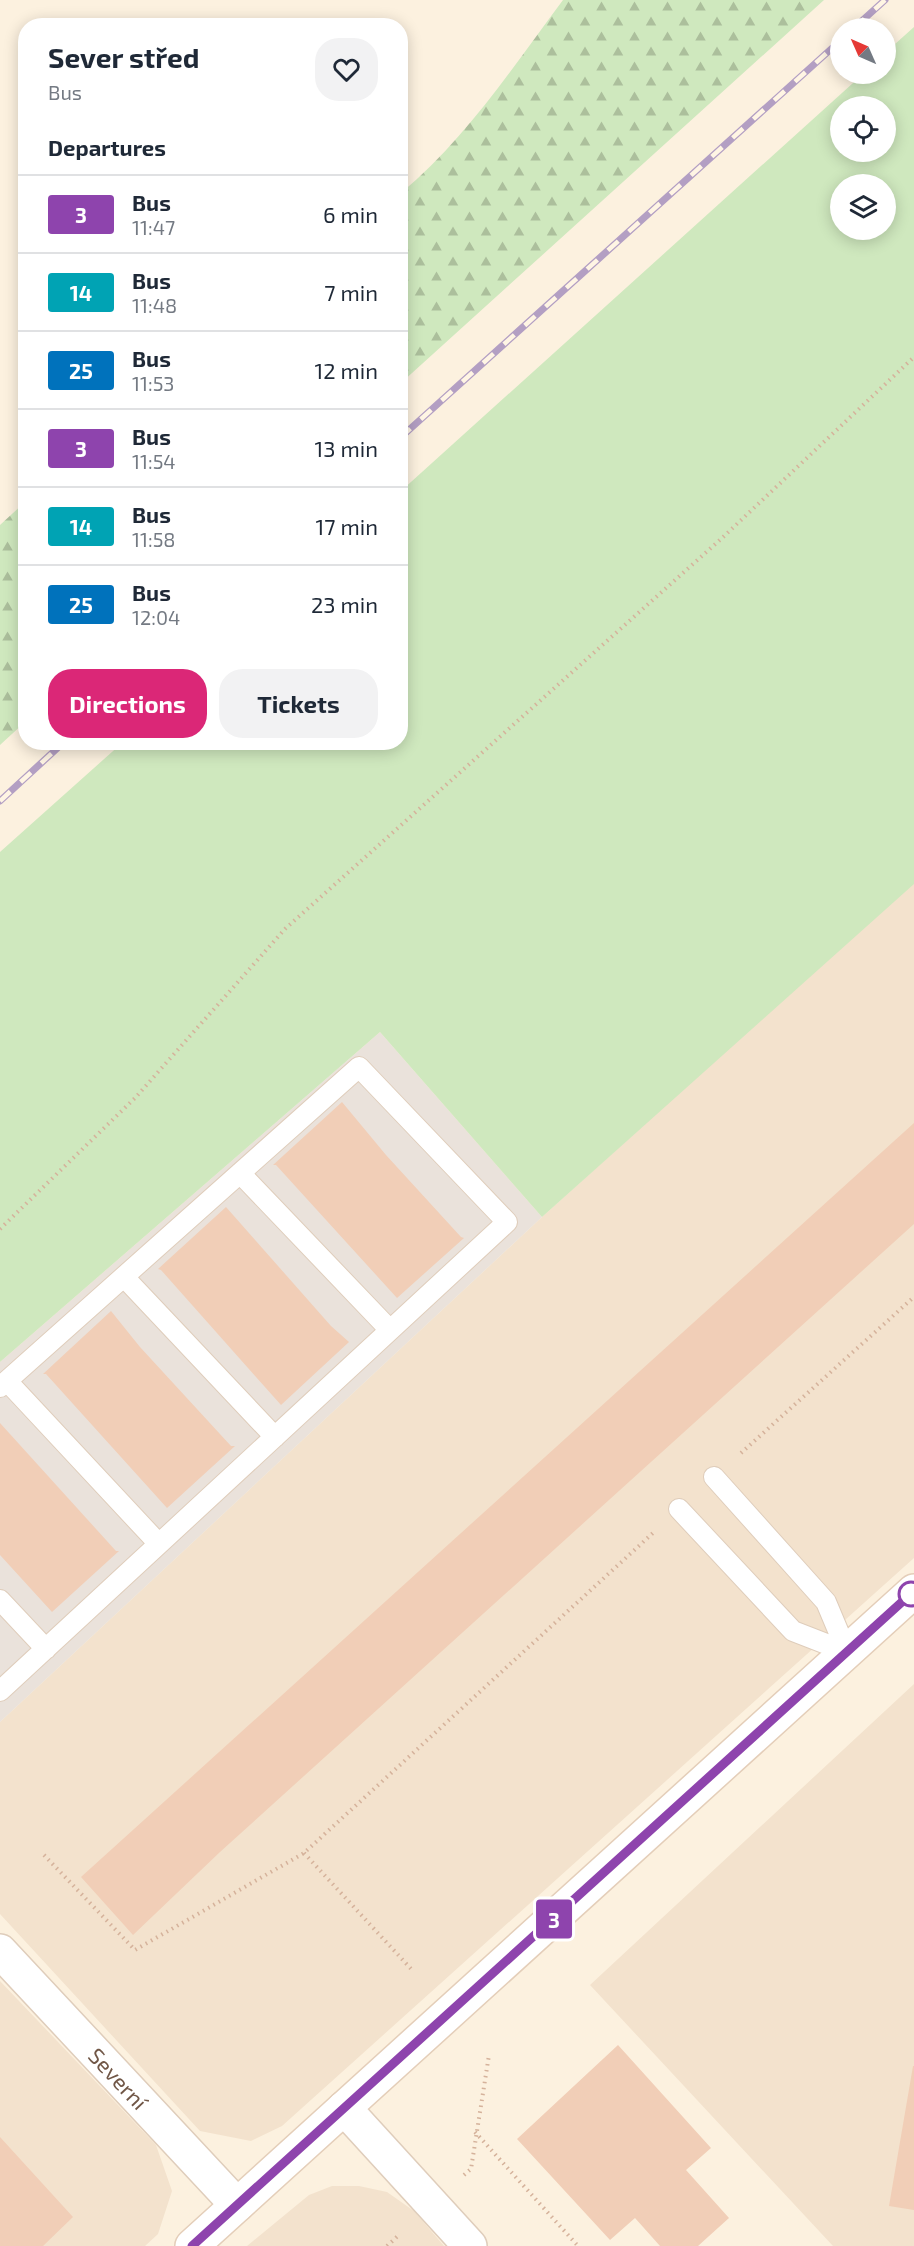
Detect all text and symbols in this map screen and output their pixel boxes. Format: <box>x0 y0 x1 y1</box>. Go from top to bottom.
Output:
north arrow <box>830 18 896 84</box>
map controls <box>830 18 896 240</box>
button: heart <box>315 38 378 101</box>
text: Sever střed <box>48 40 199 74</box>
text: Bus <box>48 80 82 104</box>
button: locate <box>830 96 896 162</box>
text: Departures <box>48 134 166 160</box>
button: layers <box>830 174 896 240</box>
text: Bus <box>132 189 171 215</box>
text: 6 min <box>323 201 378 227</box>
text: 3 <box>75 202 87 227</box>
text: 11:47 <box>132 215 175 239</box>
text: Bus <box>132 267 171 293</box>
text: 7 min <box>324 279 378 305</box>
text: 14 <box>70 280 92 305</box>
text: 11:48 <box>132 293 177 317</box>
text: Bus <box>132 345 171 371</box>
text: 12 min <box>314 357 378 383</box>
text: 25 <box>69 358 93 383</box>
text: 11:53 <box>132 371 174 395</box>
text: Bus <box>132 423 171 449</box>
text: 13 min <box>315 435 378 461</box>
text: 3 <box>75 436 87 461</box>
text: 11:54 <box>132 449 176 473</box>
text: Bus <box>132 501 171 527</box>
text: 17 min <box>316 513 378 539</box>
text: 14 <box>70 514 92 539</box>
text: 11:58 <box>132 527 176 551</box>
text: Bus <box>132 579 171 605</box>
text: 23 min <box>311 591 378 617</box>
text: 25 <box>69 592 93 617</box>
text: 12:04 <box>132 605 180 629</box>
button: Directions <box>48 669 207 738</box>
button: Tickets <box>219 669 378 738</box>
unlabelled marker <box>898 1581 914 1607</box>
line badge: 3 <box>534 1900 574 1938</box>
text: 3 <box>548 1907 560 1932</box>
street label: Severní <box>84 2042 155 2115</box>

